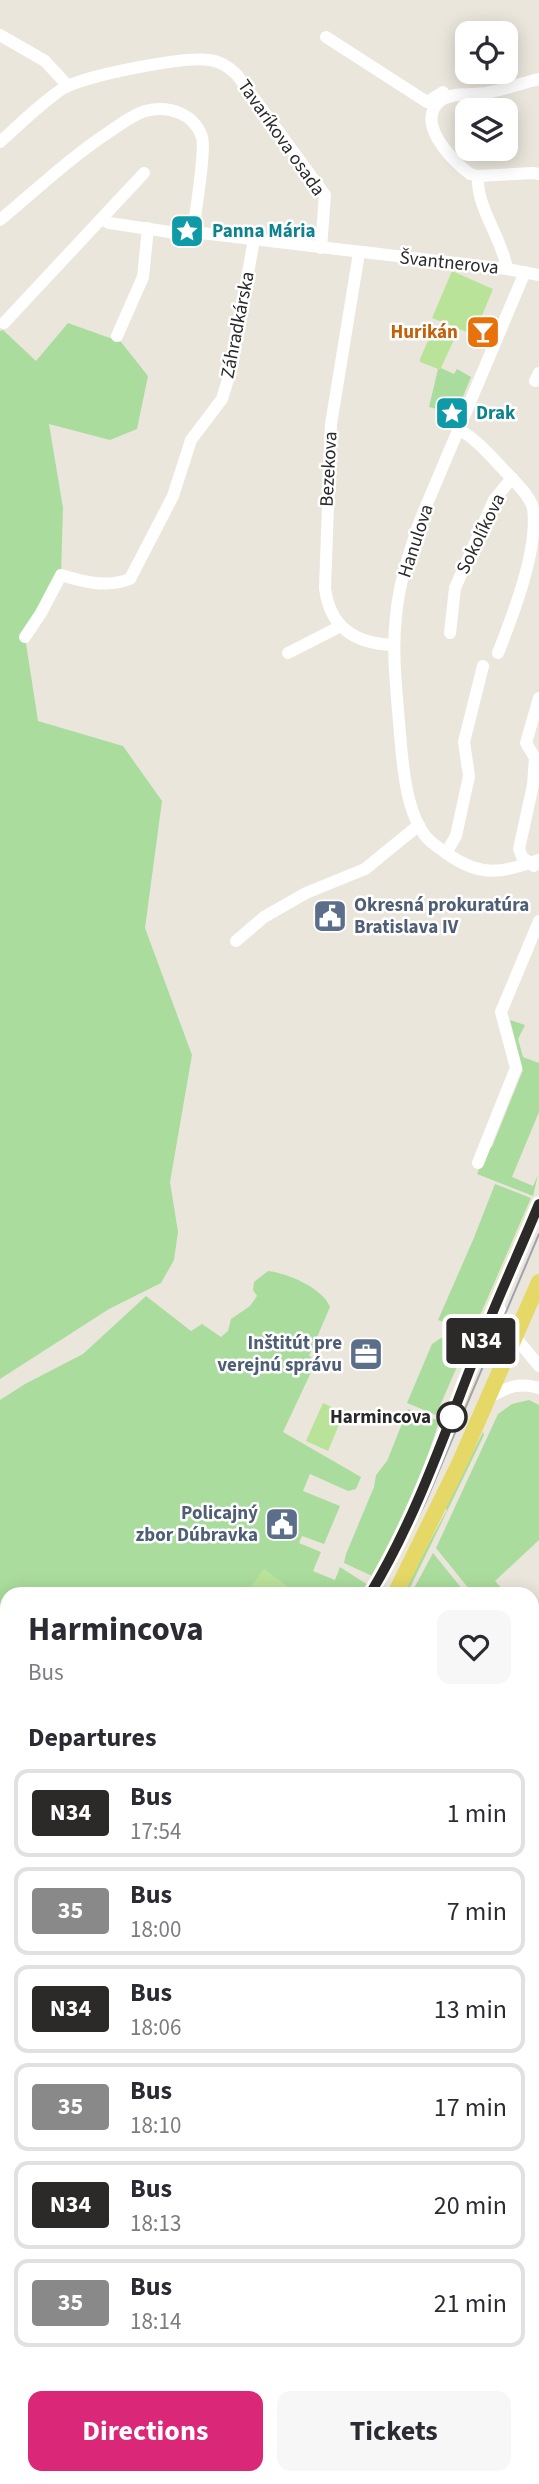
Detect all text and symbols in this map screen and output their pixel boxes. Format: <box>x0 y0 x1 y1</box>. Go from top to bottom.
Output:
map controls <box>455 21 518 161</box>
button: locate <box>455 21 518 84</box>
street label: Tavaríkova osada <box>231 74 331 202</box>
button: layers <box>455 98 518 161</box>
place icon: Panna Mária <box>168 212 206 250</box>
place label: Panna Mária <box>212 218 316 245</box>
street label: Švantnerova <box>398 244 500 282</box>
street label: Záhradkárska <box>214 269 262 381</box>
bar icon: Hurikán <box>464 313 502 351</box>
place label: Hurikán <box>390 319 458 346</box>
place icon: Drak <box>433 394 471 432</box>
place label: Drak <box>476 400 516 427</box>
street label: Bezekova <box>314 431 344 507</box>
street label: Sokolíkova <box>450 489 512 579</box>
street label: Hanulova <box>391 501 441 581</box>
place label: Okresná prokuratúra Bratislava IV <box>354 892 529 941</box>
public building icon: Okresná prokuratúra Bratislava IV <box>311 897 349 935</box>
line badge: N34 <box>441 1318 521 1364</box>
text: N34 <box>460 1323 502 1358</box>
place label: Inštitút pre verejnú správu <box>217 1330 342 1379</box>
office icon: Inštitút pre verejnú správu <box>347 1335 385 1373</box>
marker: Harmincova <box>437 1402 467 1432</box>
place label: Harmincova <box>330 1404 431 1431</box>
place label: Policajný zbor Dúbravka <box>136 1500 258 1549</box>
public building icon: Policajný zbor Dúbravka <box>263 1505 301 1543</box>
text: Harmincova <box>28 1606 204 1653</box>
button: heart <box>437 1610 511 1684</box>
text: Bus <box>28 1656 64 1689</box>
text: Departures <box>28 1719 156 1756</box>
text: Bus <box>130 1778 172 1815</box>
text: N34 <box>50 1795 91 1830</box>
text: 1 min <box>447 1795 507 1832</box>
text: 17:54 <box>130 1815 181 1848</box>
text: Bus <box>130 1876 172 1913</box>
text: 35 <box>58 1893 83 1928</box>
text: 7 min <box>447 1893 507 1930</box>
text: 18:00 <box>130 1913 181 1946</box>
text: Bus <box>130 1974 172 2011</box>
text: N34 <box>50 1991 91 2026</box>
text: 13 min <box>434 1991 507 2028</box>
text: 18:06 <box>130 2011 181 2044</box>
text: Bus <box>130 2072 172 2109</box>
text: 35 <box>58 2089 83 2124</box>
text: 17 min <box>434 2089 507 2126</box>
text: 18:10 <box>130 2109 181 2142</box>
text: Bus <box>130 2170 172 2207</box>
text: N34 <box>50 2187 91 2222</box>
text: 20 min <box>434 2187 507 2224</box>
text: 18:13 <box>130 2207 181 2240</box>
text: Bus <box>130 2268 172 2305</box>
text: 35 <box>58 2285 83 2320</box>
text: 21 min <box>434 2285 507 2322</box>
text: 18:14 <box>130 2305 181 2338</box>
button: Directions <box>28 2391 263 2471</box>
button: Tickets <box>277 2391 511 2471</box>

